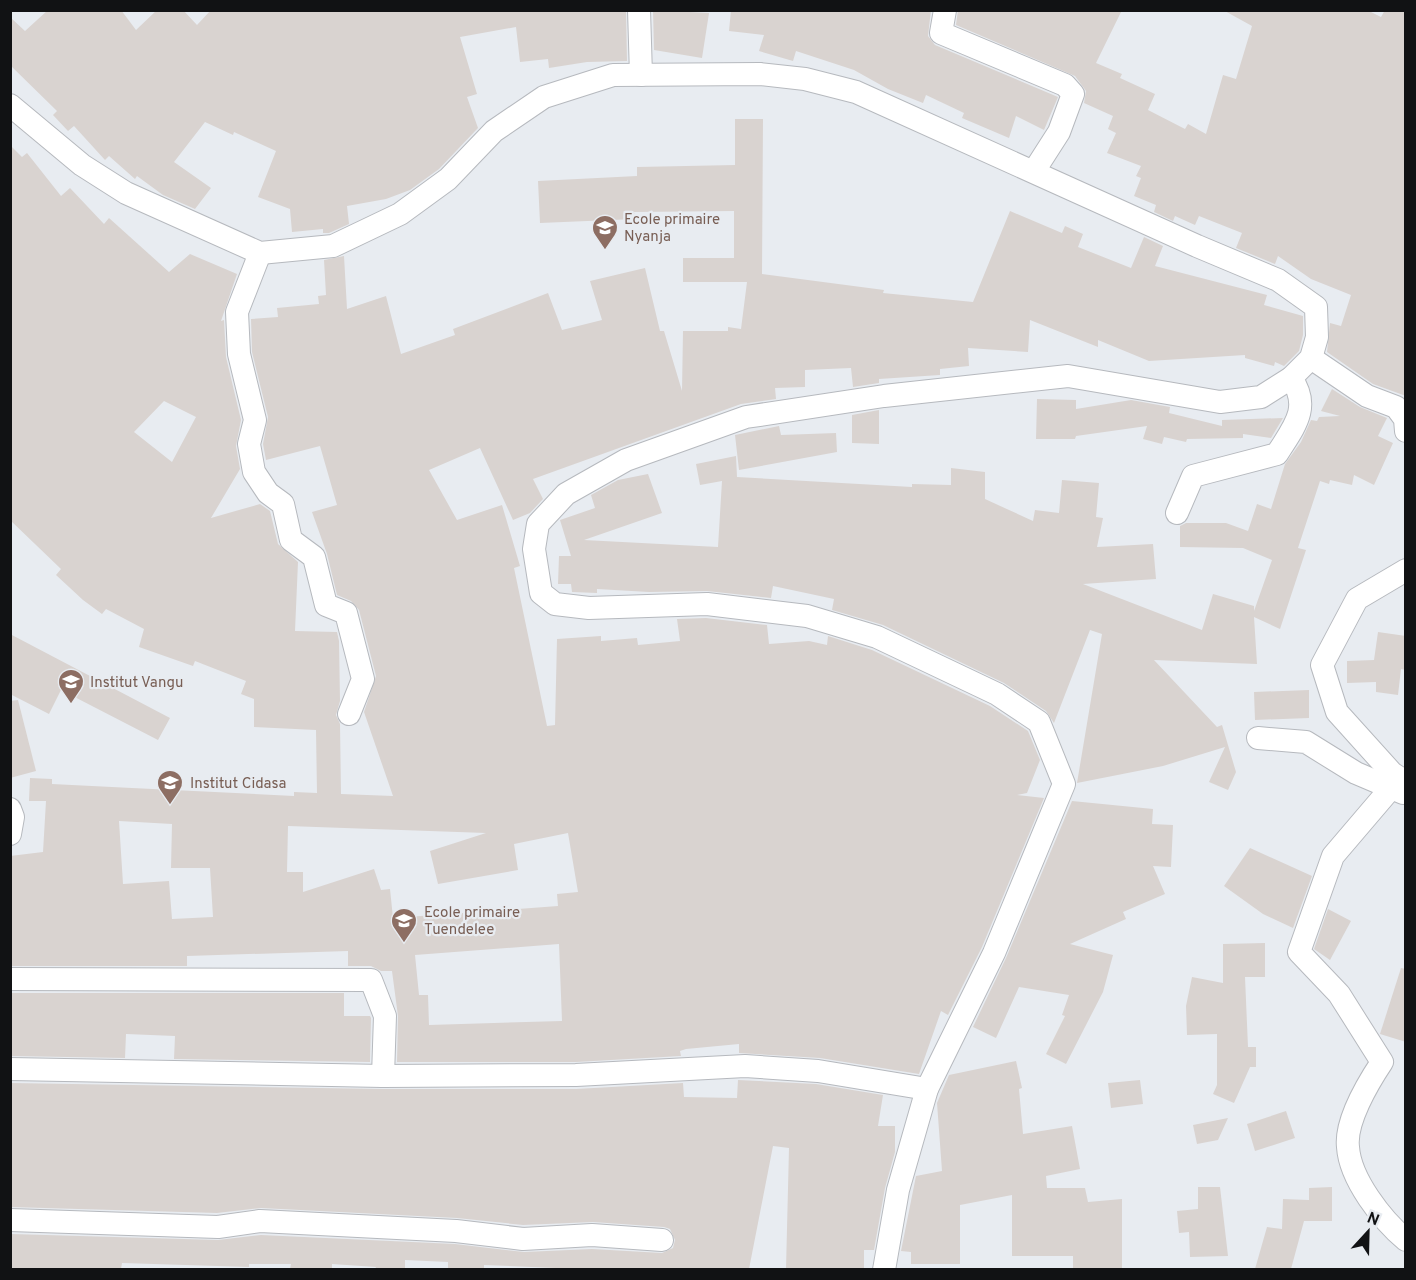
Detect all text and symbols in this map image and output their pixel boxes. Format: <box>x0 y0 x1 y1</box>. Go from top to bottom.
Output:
place label: Ecole primaire Nyanja <box>624 211 720 247</box>
school or university icon: Ecole primaire Nyanja <box>590 213 620 251</box>
school or university icon: Institut Vangu <box>56 667 86 705</box>
place label: Institut Vangu <box>90 674 183 693</box>
school or university icon: Institut Cidasa <box>155 768 185 806</box>
place label: Institut Cidasa <box>190 775 286 794</box>
place label: Ecole primaire Tuendelee <box>424 904 520 940</box>
school or university icon: Ecole primaire Tuendelee <box>389 906 419 944</box>
north arrow <box>1338 1202 1398 1262</box>
text: N <box>1364 1209 1382 1231</box>

